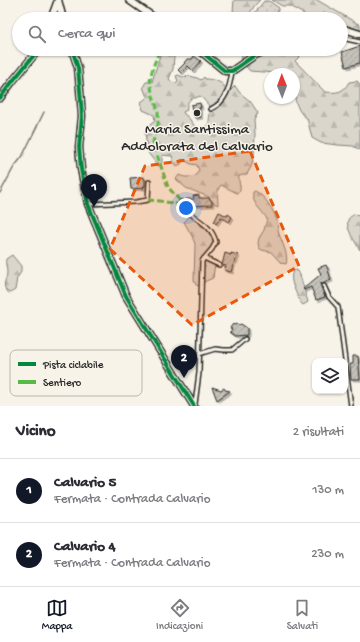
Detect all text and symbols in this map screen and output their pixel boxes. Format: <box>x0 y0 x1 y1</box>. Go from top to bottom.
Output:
search box <box>12 12 348 56</box>
icon: search <box>26 23 48 45</box>
text: Cerca qui <box>58 25 115 43</box>
north arrow <box>264 68 300 104</box>
marker: Maria Santissima Addolorata del Calvario <box>192 108 202 118</box>
place label: Maria Santissima Addolorata del Calvario <box>121 121 273 156</box>
pin: 1 <box>81 174 107 207</box>
your location <box>176 198 196 218</box>
pin: 2 <box>171 345 197 378</box>
legend <box>10 350 142 396</box>
map controls <box>312 358 348 394</box>
button: layers <box>312 358 348 394</box>
text: Pista ciclabile <box>42 360 104 372</box>
text: Sentiero <box>43 378 81 390</box>
text: Vicino <box>16 422 56 442</box>
text: 2 risultati <box>293 425 344 440</box>
text: Calvario 5 <box>54 474 117 492</box>
text: 1 <box>26 483 32 498</box>
text: 130 m <box>312 483 344 498</box>
text: Fermata · Contrada Calvario <box>54 492 210 507</box>
text: Calvario 4 <box>54 538 116 556</box>
text: 2 <box>26 547 32 562</box>
text: 230 m <box>311 547 344 562</box>
text: Fermata · Contrada Calvario <box>54 556 210 571</box>
tab: Mappa <box>42 597 72 633</box>
tab: Indicazioni <box>156 597 203 633</box>
tab: Salvati <box>287 597 318 633</box>

